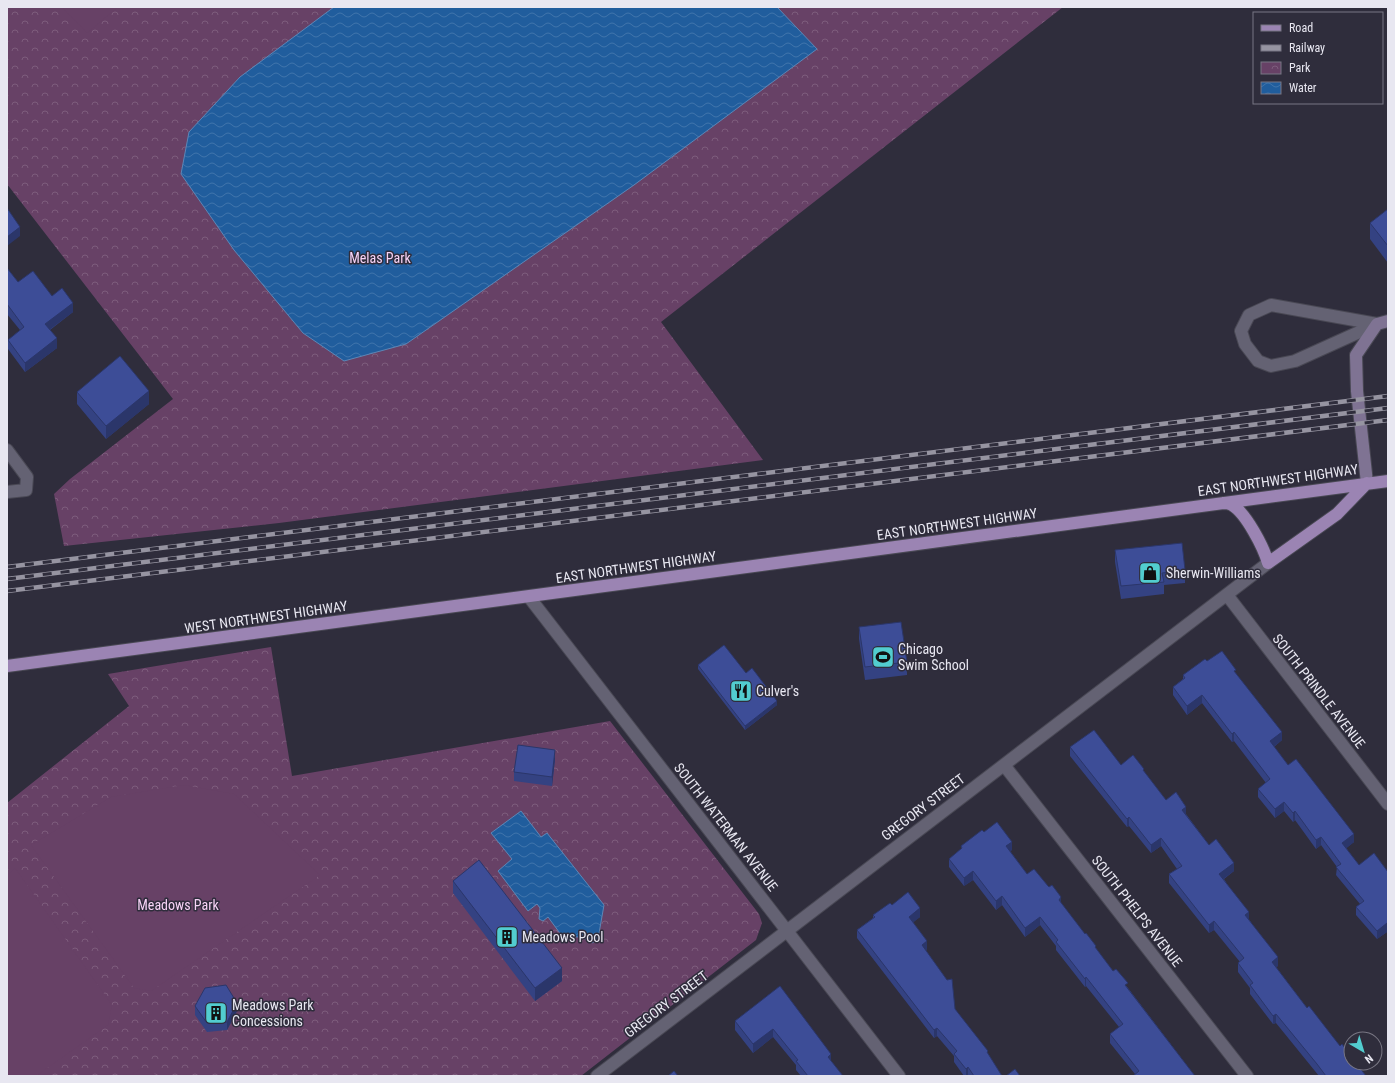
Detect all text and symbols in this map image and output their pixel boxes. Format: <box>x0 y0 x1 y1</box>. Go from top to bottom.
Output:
legend <box>1253 12 1383 104</box>
text: Road <box>1289 21 1313 35</box>
text: Railway <box>1289 41 1325 55</box>
text: Park <box>1289 61 1311 75</box>
text: Water <box>1289 81 1317 95</box>
park label: Melas Park <box>349 250 411 266</box>
street label: EAST NORTHWEST HIGHWAY <box>1197 461 1360 499</box>
street label: EAST NORTHWEST HIGHWAY <box>876 505 1039 543</box>
street label: EAST NORTHWEST HIGHWAY <box>555 548 718 586</box>
shop icon: Sherwin-Williams <box>1137 560 1163 586</box>
place label: Sherwin-Williams <box>1166 565 1261 581</box>
street label: WEST NORTHWEST HIGHWAY <box>183 598 349 636</box>
street label: SOUTH PRINDLE AVENUE <box>1269 631 1369 751</box>
place label: Chicago Swim School <box>898 641 969 673</box>
sports icon: Chicago Swim School <box>870 644 896 670</box>
restaurant icon: Culver's <box>728 678 754 704</box>
place label: Culver's <box>756 683 799 699</box>
street label: SOUTH WATERMAN AVENUE <box>671 760 781 894</box>
street label: GREGORY STREET <box>878 770 968 844</box>
street label: SOUTH PHELPS AVENUE <box>1089 852 1185 970</box>
park label: Meadows Park <box>137 897 219 913</box>
building icon: Meadows Pool <box>494 924 520 950</box>
place label: Meadows Pool <box>522 929 603 945</box>
street label: GREGORY STREET <box>621 967 711 1041</box>
place label: Meadows Park Concessions <box>232 997 314 1029</box>
building icon: Meadows Park Concessions <box>203 1000 229 1026</box>
north arrow <box>1343 1031 1383 1071</box>
text: N <box>1362 1051 1376 1066</box>

